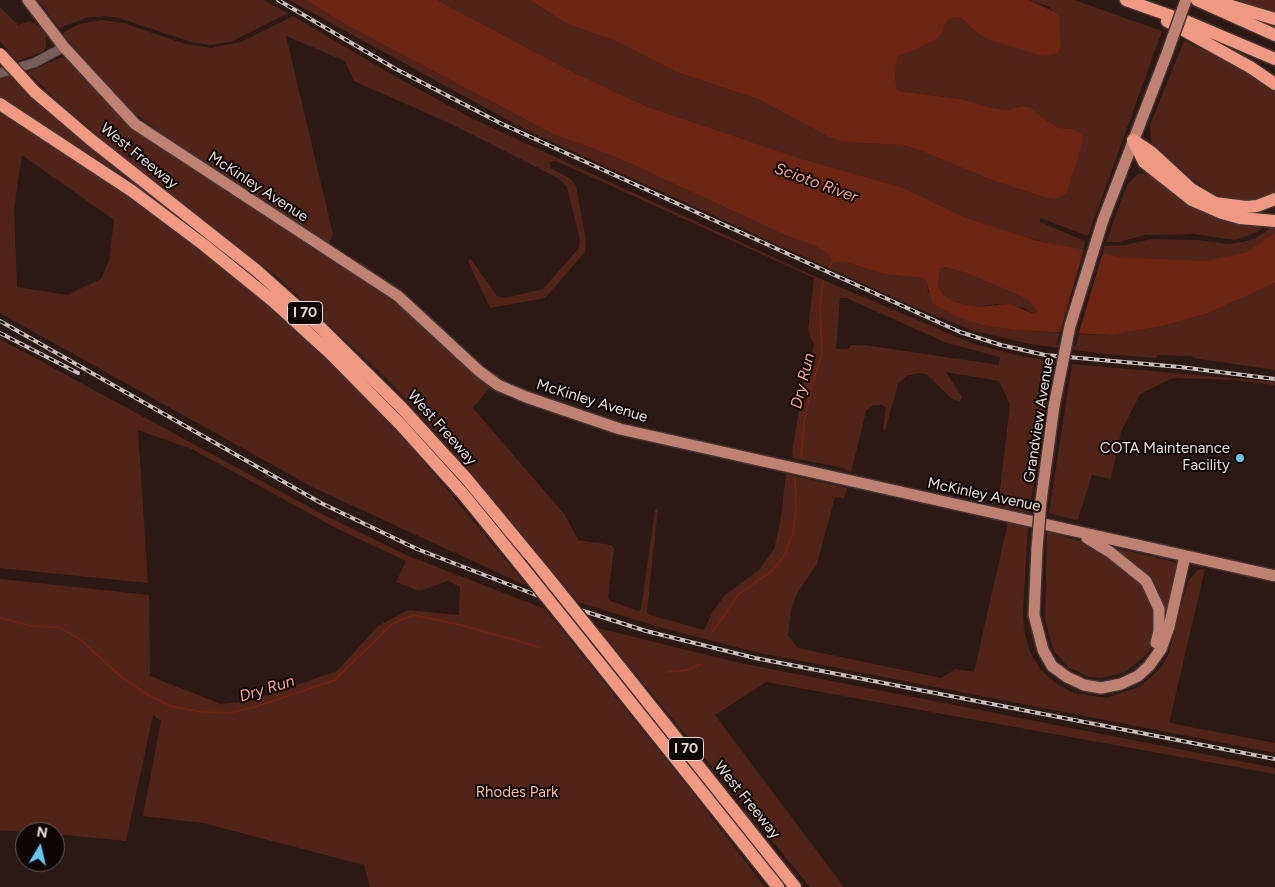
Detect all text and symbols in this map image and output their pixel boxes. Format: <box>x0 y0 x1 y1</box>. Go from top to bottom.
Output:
street label: West Freeway <box>97 119 181 193</box>
street label: McKinley Avenue <box>205 148 311 226</box>
water label: Scioto River <box>772 159 860 207</box>
road number: I 70 <box>288 302 322 324</box>
water label: Dry Run <box>787 351 819 411</box>
street label: Grandview Avenue <box>1020 356 1058 484</box>
street label: McKinley Avenue <box>534 376 650 426</box>
street label: West Freeway <box>404 387 480 469</box>
place label: COTA Maintenance Facility <box>1100 440 1230 475</box>
marker: COTA Maintenance Facility <box>1234 452 1246 464</box>
street label: McKinley Avenue <box>926 474 1042 516</box>
water label: Dry Run <box>237 672 297 706</box>
road number: I 70 <box>668 738 704 761</box>
street label: West Freeway <box>710 758 784 842</box>
park label: Rhodes Park <box>476 784 558 802</box>
north arrow <box>15 822 65 872</box>
text: N <box>36 823 49 842</box>

